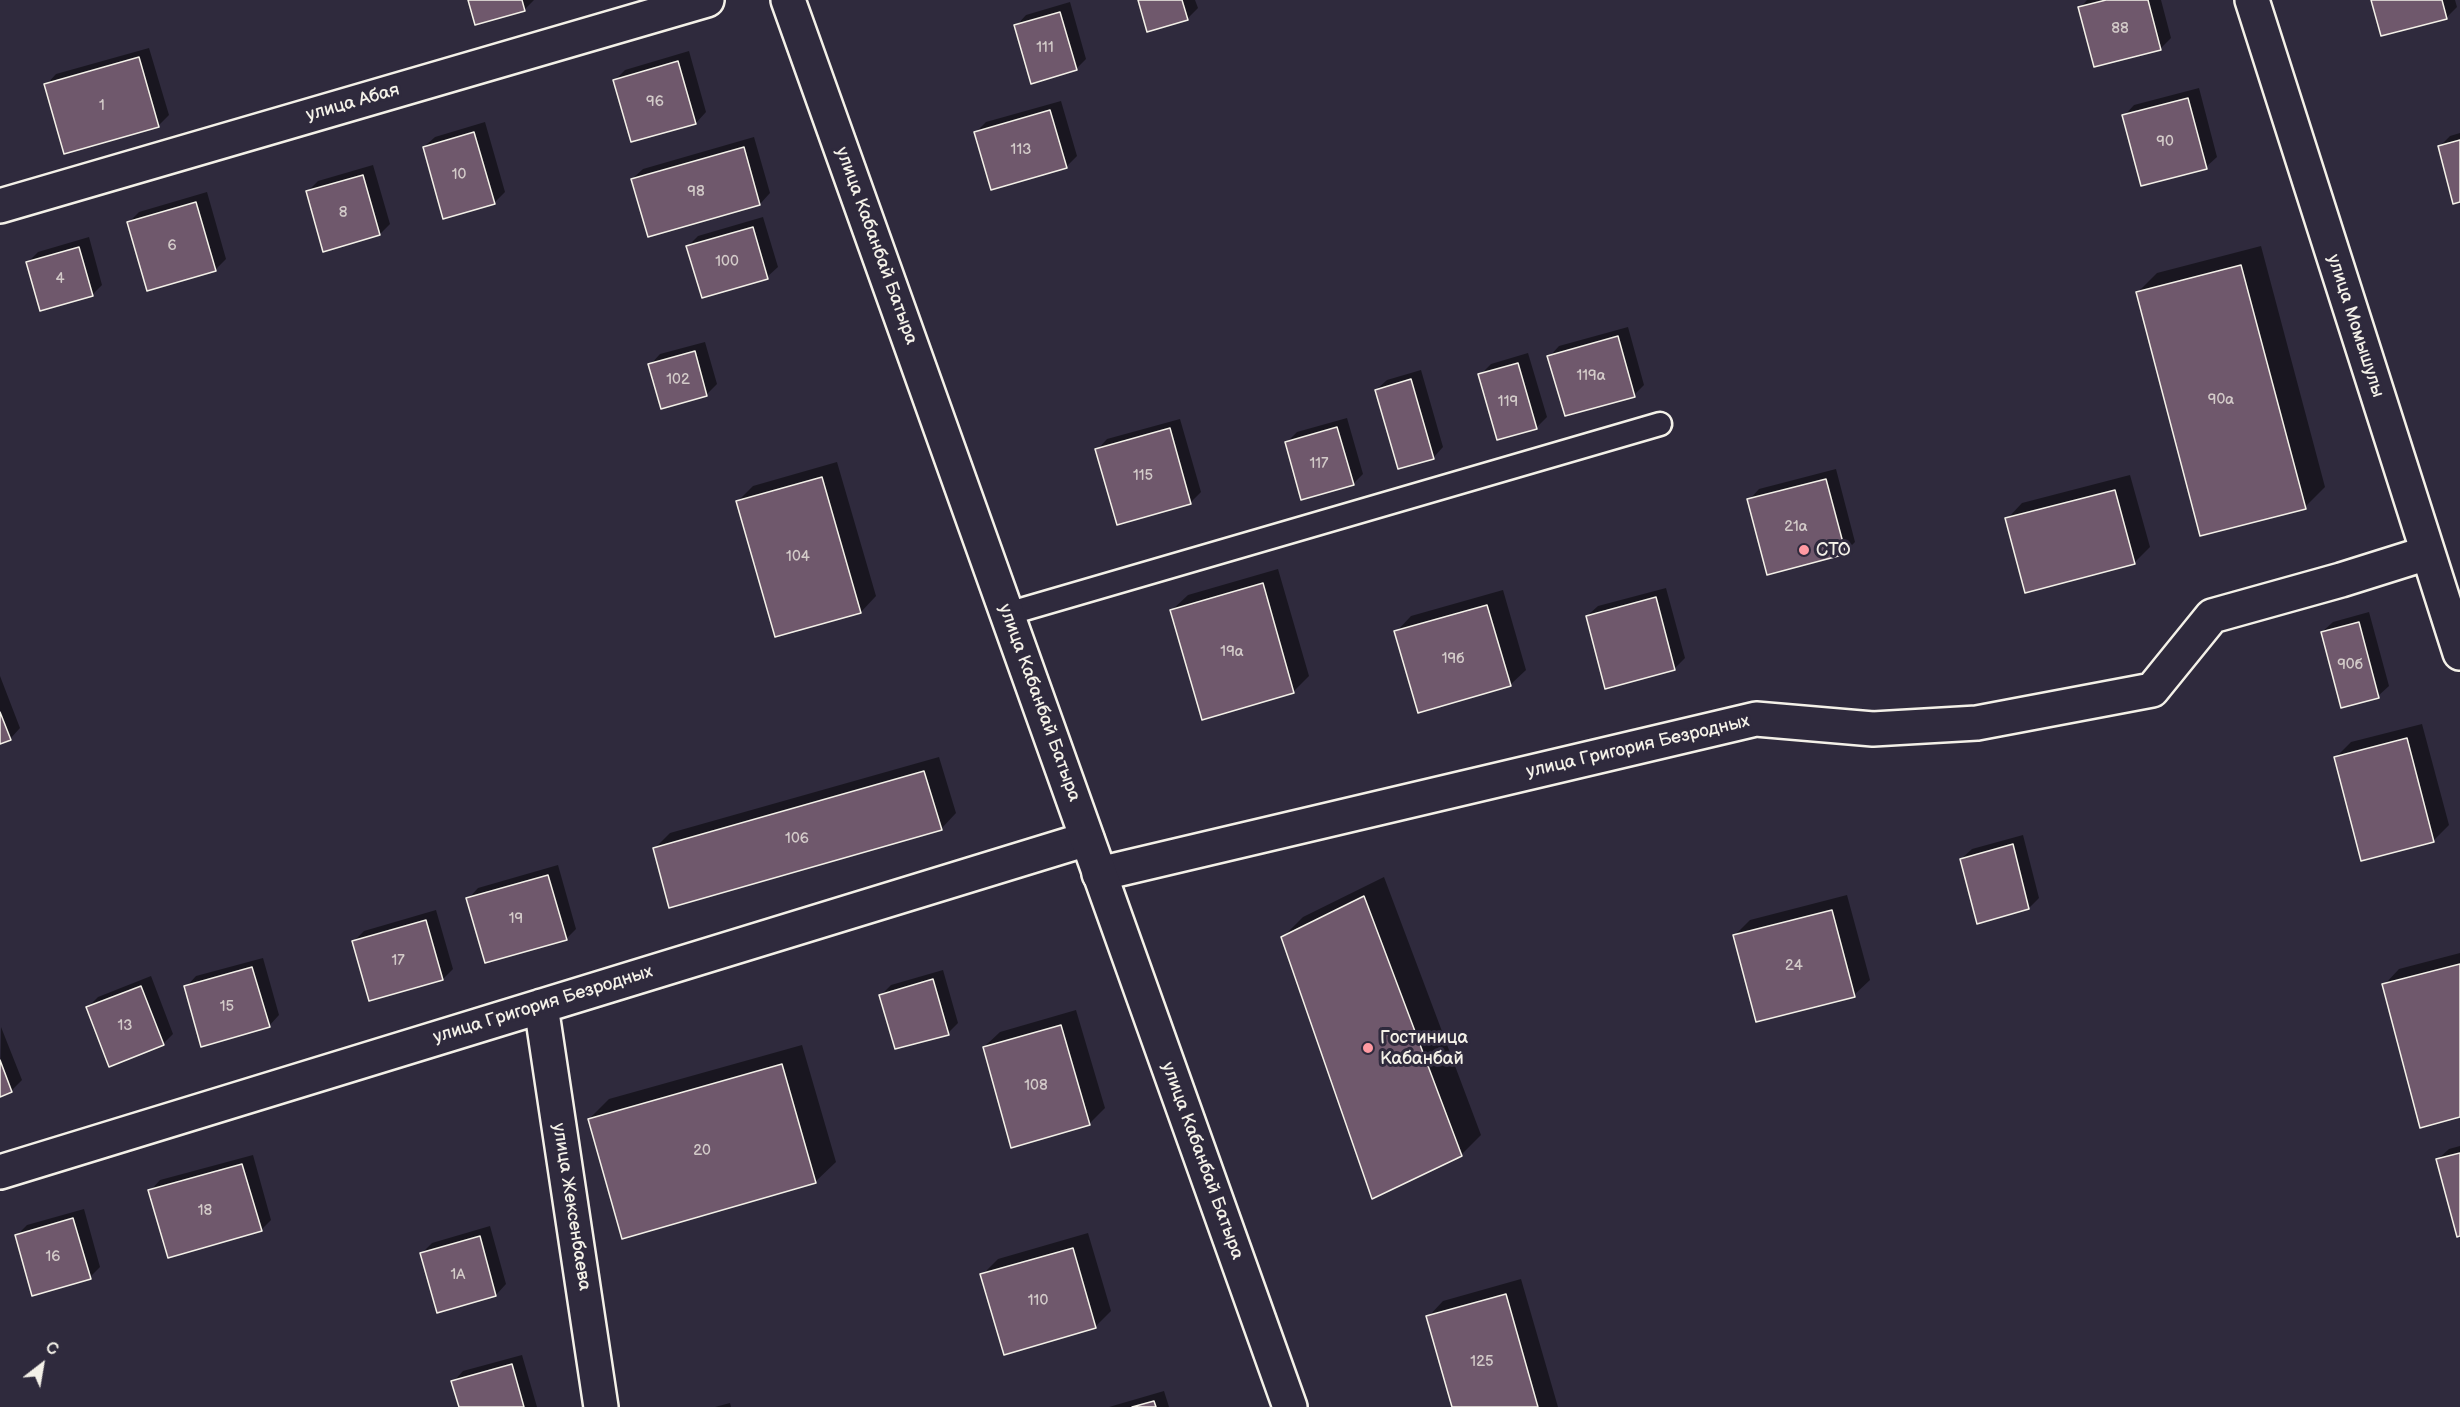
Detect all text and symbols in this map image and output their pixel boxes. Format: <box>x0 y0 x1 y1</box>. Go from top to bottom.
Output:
house number: 88 <box>2111 20 2129 38</box>
house number: 111 <box>1036 39 1054 57</box>
street label: улица Абая <box>304 79 402 127</box>
house number: 96 <box>646 93 664 111</box>
house number: 1 <box>99 97 105 115</box>
house number: 90 <box>2156 133 2174 151</box>
house number: 113 <box>1011 141 1031 159</box>
street label: улица Кабанбай Батыра <box>830 144 922 348</box>
house number: 10 <box>452 166 466 184</box>
house number: 98 <box>687 183 705 201</box>
house number: 8 <box>339 204 347 222</box>
house number: 6 <box>167 237 177 255</box>
street label: улица Момышулы <box>2322 252 2388 400</box>
house number: 100 <box>715 253 739 271</box>
house number: 4 <box>55 270 65 288</box>
house number: 119а <box>1576 367 1606 385</box>
house number: 102 <box>666 371 690 389</box>
house number: 90а <box>2208 391 2234 409</box>
house number: 119 <box>1498 393 1518 411</box>
house number: 117 <box>1310 455 1328 473</box>
house number: 115 <box>1133 467 1153 485</box>
house number: 21а <box>1784 518 1808 536</box>
place label: СТО <box>1816 539 1851 561</box>
marker: СТО <box>1797 543 1811 557</box>
house number: 104 <box>786 548 810 566</box>
street label: улица Кабанбай Батыра <box>993 601 1085 805</box>
house number: 19а <box>1220 643 1244 661</box>
house number: 19б <box>1442 650 1464 668</box>
house number: 90б <box>2337 656 2363 674</box>
street label: улица Григория Безродных <box>1524 711 1752 783</box>
house number: 106 <box>785 830 809 848</box>
house number: 19 <box>509 910 523 928</box>
house number: 17 <box>391 952 405 970</box>
house number: 24 <box>1785 957 1803 975</box>
street label: улица Григория Безродных <box>431 961 655 1049</box>
house number: 15 <box>220 998 234 1016</box>
house number: 13 <box>117 1017 133 1035</box>
place label: Гостиница Кабанбай <box>1380 1027 1468 1070</box>
marker: Гостиница Кабанбай <box>1361 1041 1375 1055</box>
street label: улица Кабанбай Батыра <box>1156 1059 1248 1263</box>
house number: 108 <box>1024 1077 1048 1095</box>
street label: улица Жексенбаева <box>547 1122 595 1292</box>
house number: 20 <box>693 1142 711 1160</box>
house number: 18 <box>198 1202 212 1220</box>
house number: 16 <box>46 1248 60 1266</box>
house number: 1А <box>451 1266 465 1284</box>
house number: 110 <box>1028 1292 1048 1310</box>
north arrow <box>12 1335 72 1395</box>
text: С <box>42 1338 61 1360</box>
house number: 125 <box>1470 1353 1494 1371</box>

